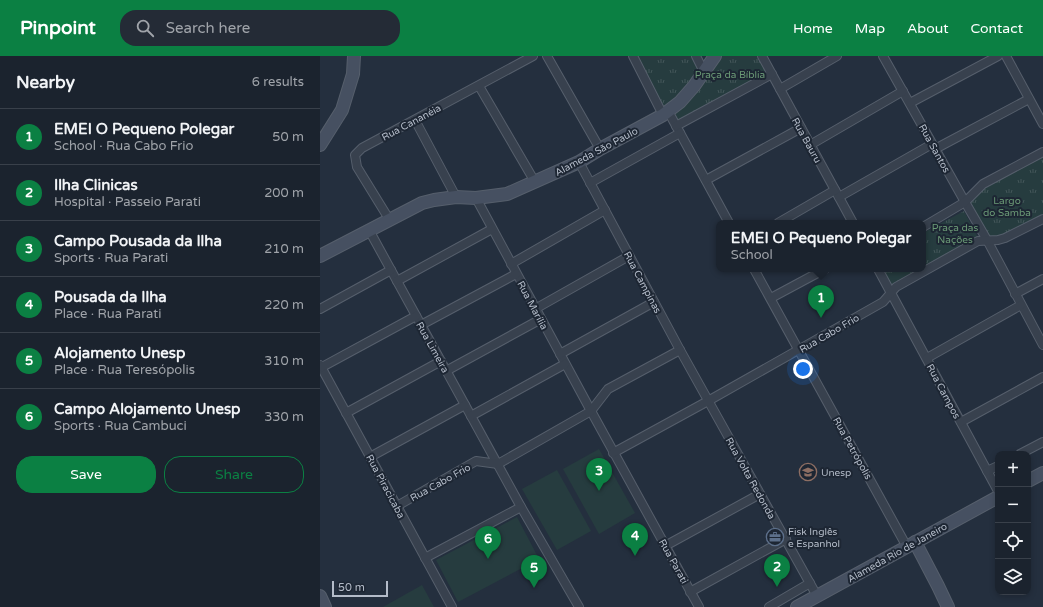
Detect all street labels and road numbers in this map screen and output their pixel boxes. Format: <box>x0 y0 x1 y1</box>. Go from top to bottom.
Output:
street label: Rua Cananéia <box>380 102 443 144</box>
street label: Rua Bauru <box>789 116 823 165</box>
street label: Rua Santos <box>916 122 953 175</box>
street label: Alameda São Paulo <box>553 125 640 179</box>
street label: Rua Campinas <box>621 249 664 316</box>
street label: Rua Marília <box>514 279 550 332</box>
street label: Rua Cabo Frio <box>797 312 862 356</box>
street label: Rua Limeira <box>413 320 451 375</box>
street label: Rua Campos <box>924 362 963 421</box>
street label: Rua Petrópolis <box>830 415 874 482</box>
street label: Rua Volta Redonda <box>723 436 778 521</box>
street label: Rua Piracicaba <box>363 452 407 521</box>
street label: Rua Cabo Frio <box>408 461 473 504</box>
street label: Alameda Rio de Janeiro <box>846 520 949 585</box>
street label: Rua Parati <box>656 537 690 586</box>

